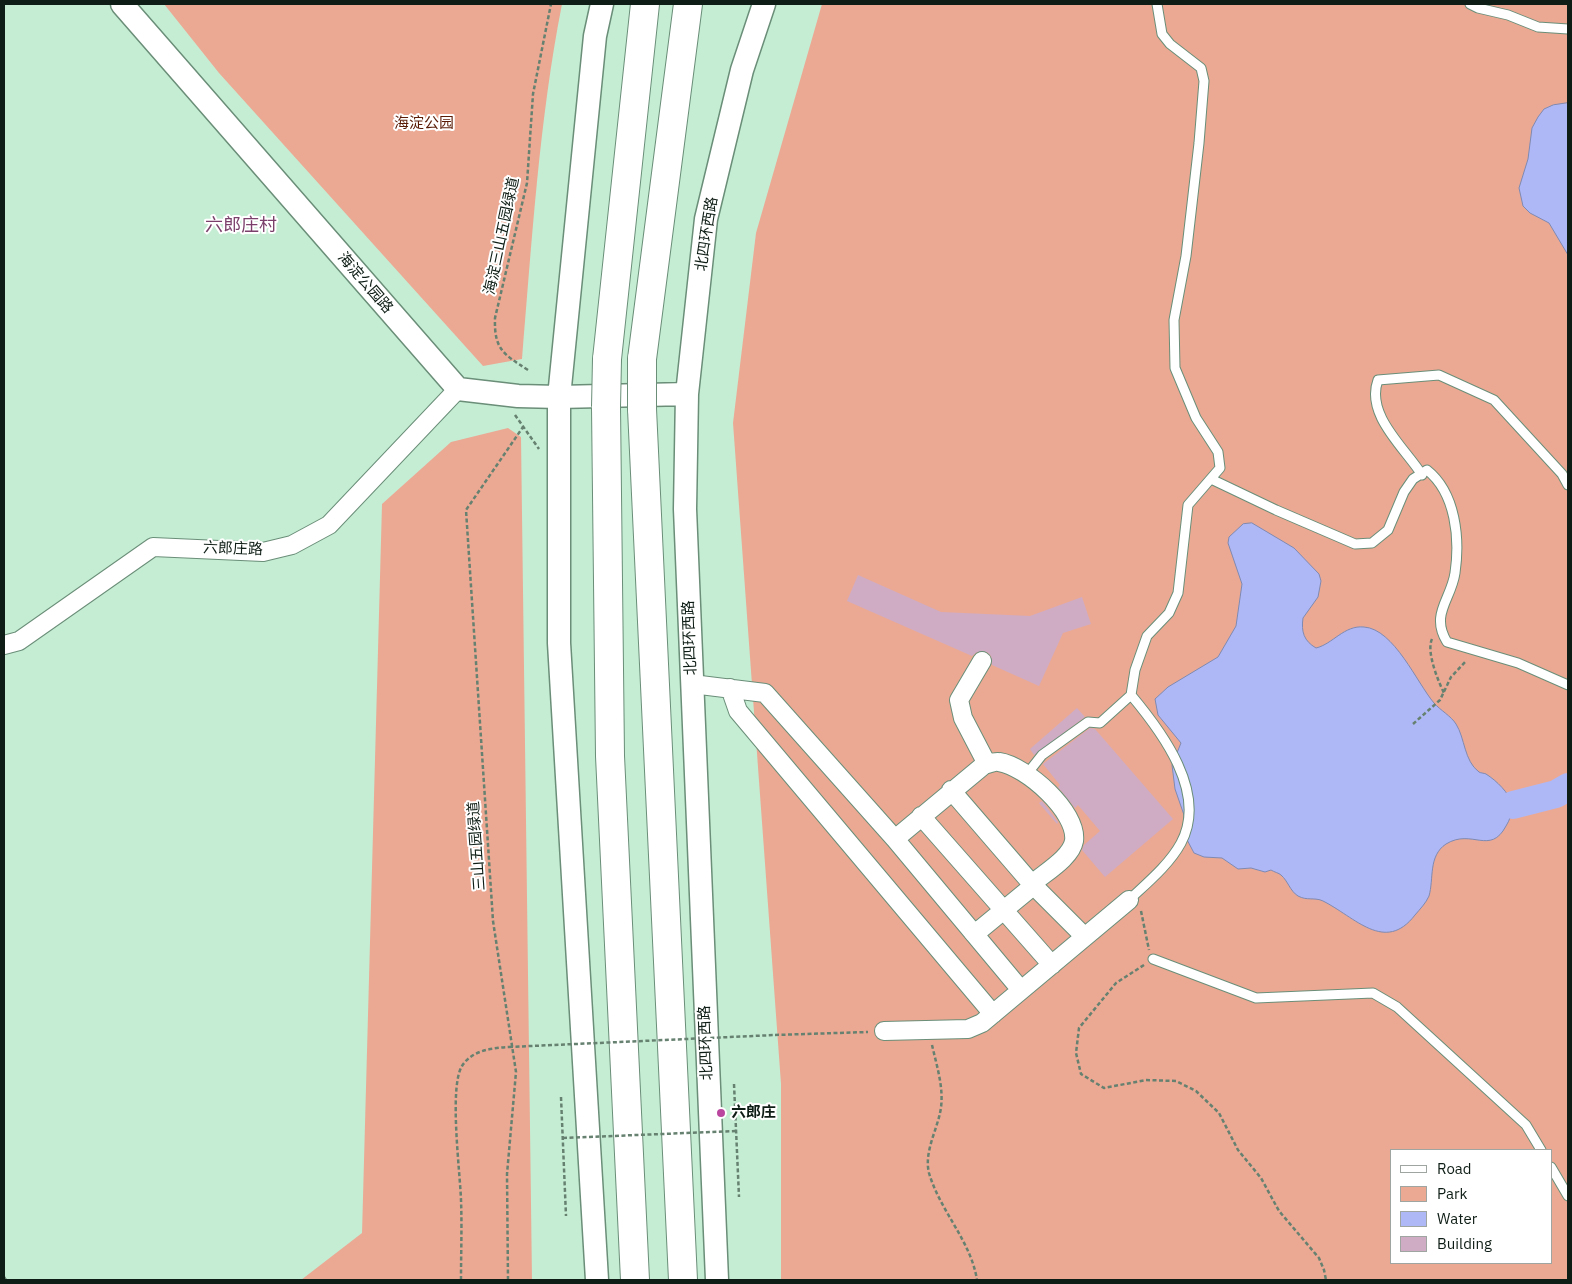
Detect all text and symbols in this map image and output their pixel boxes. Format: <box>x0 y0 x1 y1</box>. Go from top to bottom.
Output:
park label: 海淀公园 <box>394 115 454 133</box>
street label: 海淀三山五园绿道 <box>481 175 523 297</box>
street label: 北四环西路 <box>692 196 722 272</box>
district label: 六郎庄村 <box>205 215 277 237</box>
street label: 海淀公园路 <box>334 249 396 317</box>
street label: 六郎庄路 <box>203 539 263 559</box>
street label: 北四环西路 <box>680 600 700 676</box>
street label: 三山五园绿道 <box>465 800 489 892</box>
street label: 北四环西路 <box>696 1005 716 1081</box>
place label: 六郎庄 <box>731 1104 776 1122</box>
marker: 六郎庄 <box>715 1107 727 1119</box>
legend <box>1390 1149 1552 1264</box>
text: Road <box>1437 1159 1472 1178</box>
text: Park <box>1437 1184 1467 1203</box>
text: Water <box>1437 1209 1477 1228</box>
text: Building <box>1437 1234 1492 1253</box>

